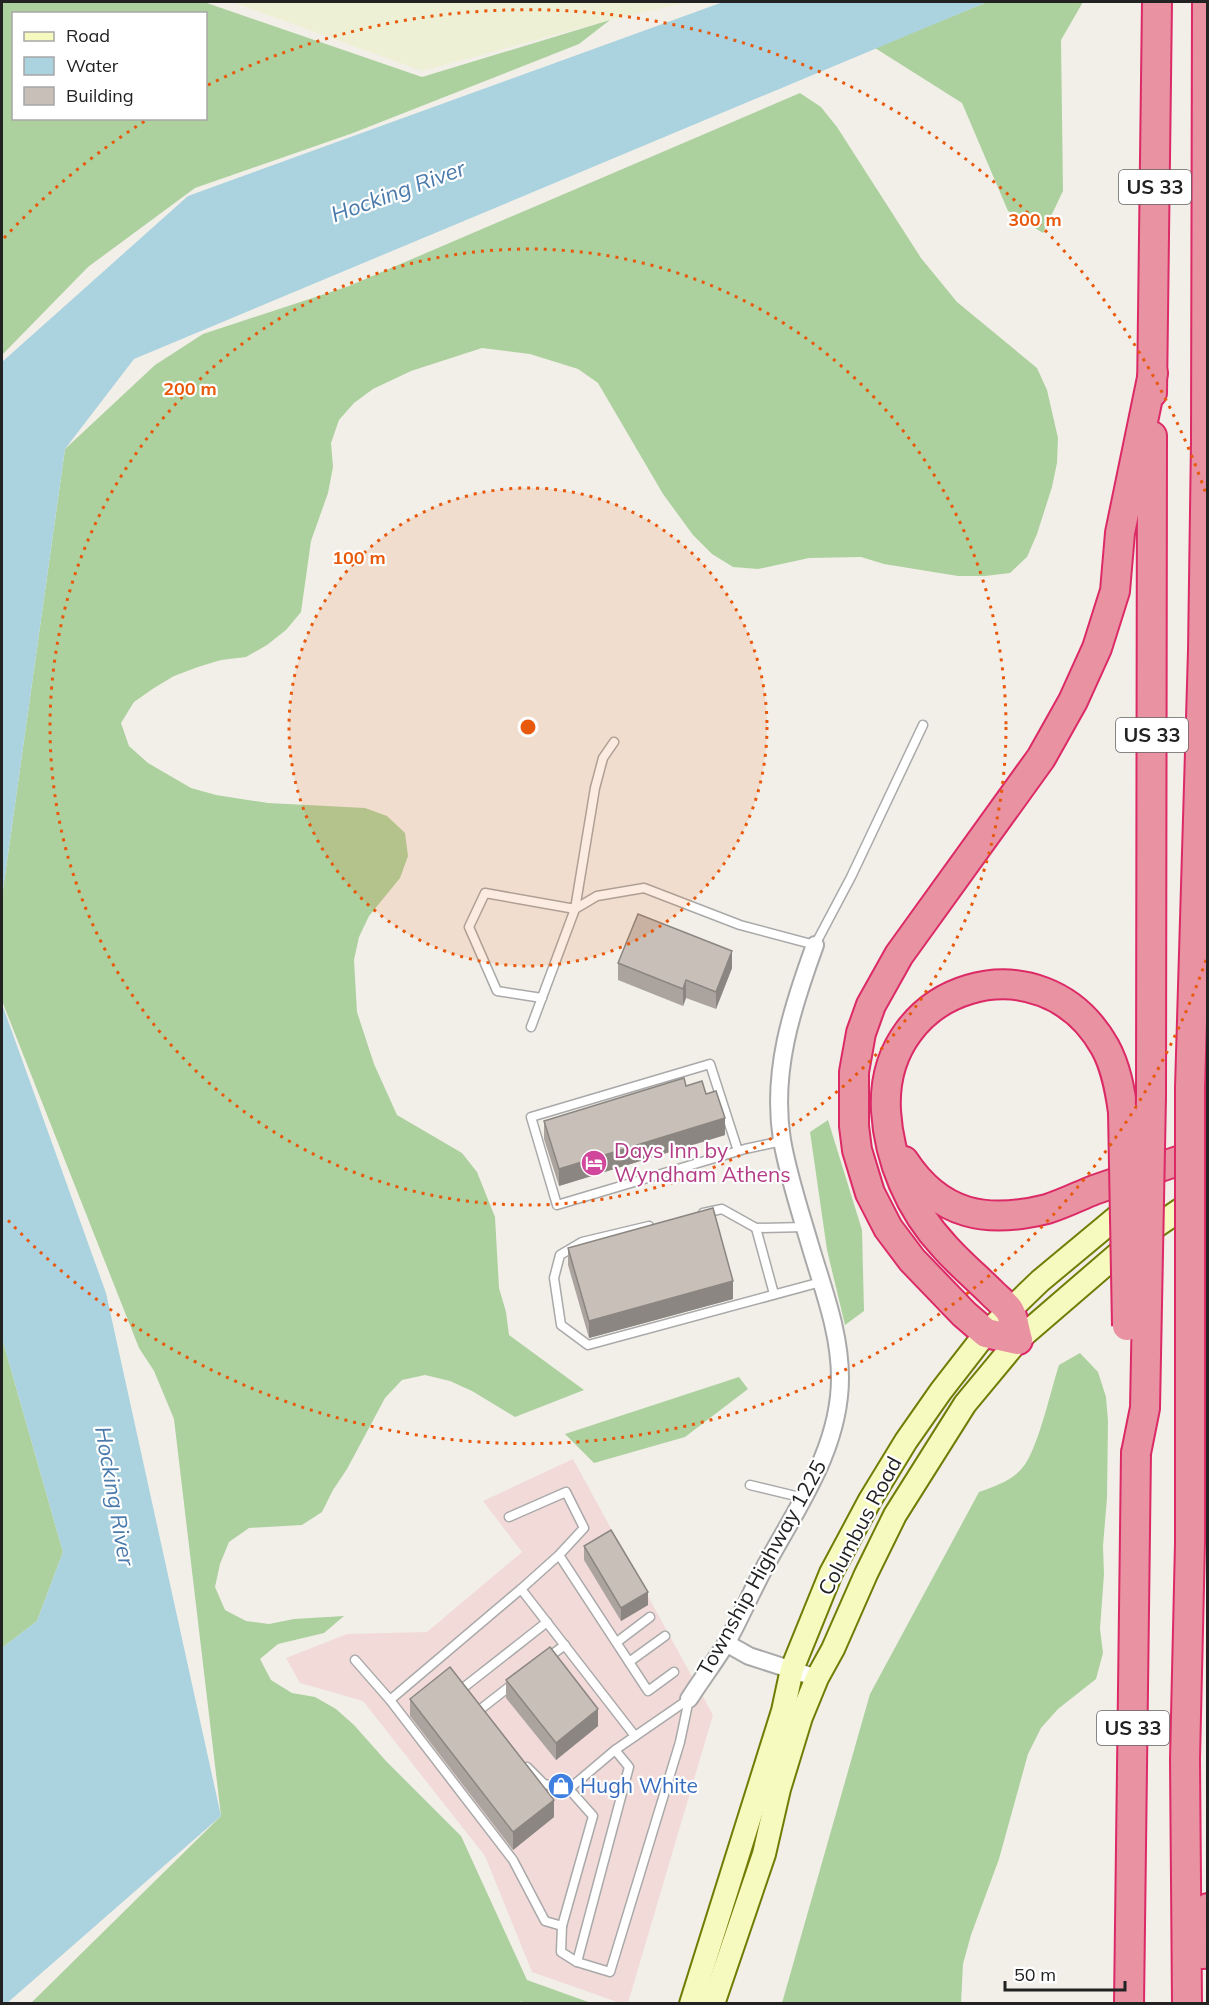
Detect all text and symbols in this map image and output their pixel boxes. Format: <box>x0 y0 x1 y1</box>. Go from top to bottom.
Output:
legend <box>12 12 207 120</box>
text: Road <box>66 24 110 47</box>
text: Water <box>66 54 119 77</box>
text: Building <box>66 84 134 107</box>
water label: Hocking River <box>327 153 470 228</box>
road number: US 33 <box>1119 170 1191 204</box>
text: 300 m <box>1008 208 1062 231</box>
text: 200 m <box>163 377 217 400</box>
text: 100 m <box>332 546 386 569</box>
centre of rings <box>518 717 538 737</box>
road number: US 33 <box>1116 718 1188 752</box>
place label: Days Inn by Wyndham Athens <box>614 1137 791 1187</box>
hotel icon: Days Inn by Wyndham Athens <box>579 1148 609 1178</box>
water label: Hocking River <box>89 1424 141 1569</box>
street label: Columbus Road <box>812 1452 907 1599</box>
street label: Township Highway 1225 <box>691 1455 831 1680</box>
road number: US 33 <box>1097 1711 1169 1745</box>
shop icon: Hugh White <box>546 1771 576 1801</box>
place label: Hugh White <box>580 1772 698 1798</box>
scale bar <box>1005 1954 1125 1992</box>
text: 50 m <box>1014 1963 1056 1986</box>

